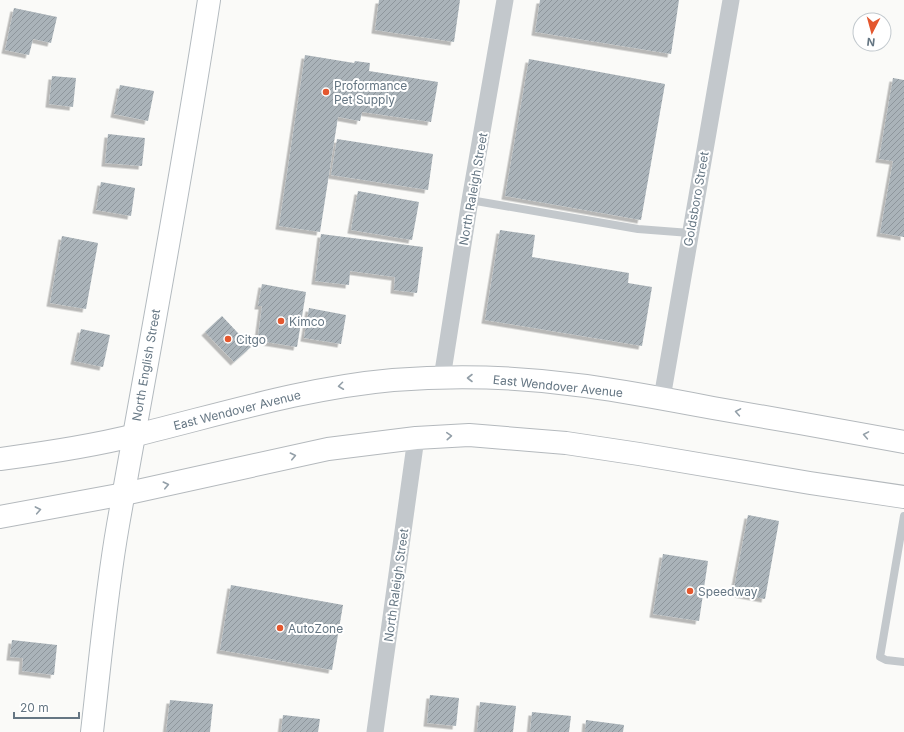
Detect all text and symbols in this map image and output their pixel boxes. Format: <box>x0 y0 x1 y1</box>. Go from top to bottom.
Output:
north arrow <box>852 12 892 52</box>
text: N <box>866 35 876 49</box>
place label: Proformance Pet Supply <box>334 78 407 107</box>
marker: Proformance Pet Supply <box>321 87 331 97</box>
street label: North Raleigh Street <box>456 131 490 247</box>
street label: Goldsboro Street <box>680 150 712 248</box>
street label: North English Street <box>129 308 163 422</box>
place label: Kimco <box>289 314 325 329</box>
marker: Kimco <box>276 316 286 326</box>
place label: Citgo <box>236 332 266 347</box>
marker: Citgo <box>223 334 233 344</box>
street label: East Wendover Avenue <box>492 372 624 400</box>
one-way arrow <box>467 374 473 382</box>
one-way arrow <box>338 382 344 391</box>
street label: East Wendover Avenue <box>172 387 302 433</box>
one-way arrow <box>735 408 741 417</box>
one-way arrow <box>863 431 869 440</box>
one-way arrow <box>446 432 452 441</box>
one-way arrow <box>290 453 296 461</box>
one-way arrow <box>163 481 169 489</box>
one-way arrow <box>35 507 42 515</box>
street label: North Raleigh Street <box>381 527 411 643</box>
place label: Speedway <box>698 584 758 599</box>
marker: Speedway <box>685 586 695 596</box>
place label: AutoZone <box>288 621 343 636</box>
marker: AutoZone <box>275 623 285 633</box>
scale bar <box>14 694 79 720</box>
text: 20 m <box>20 700 49 715</box>

